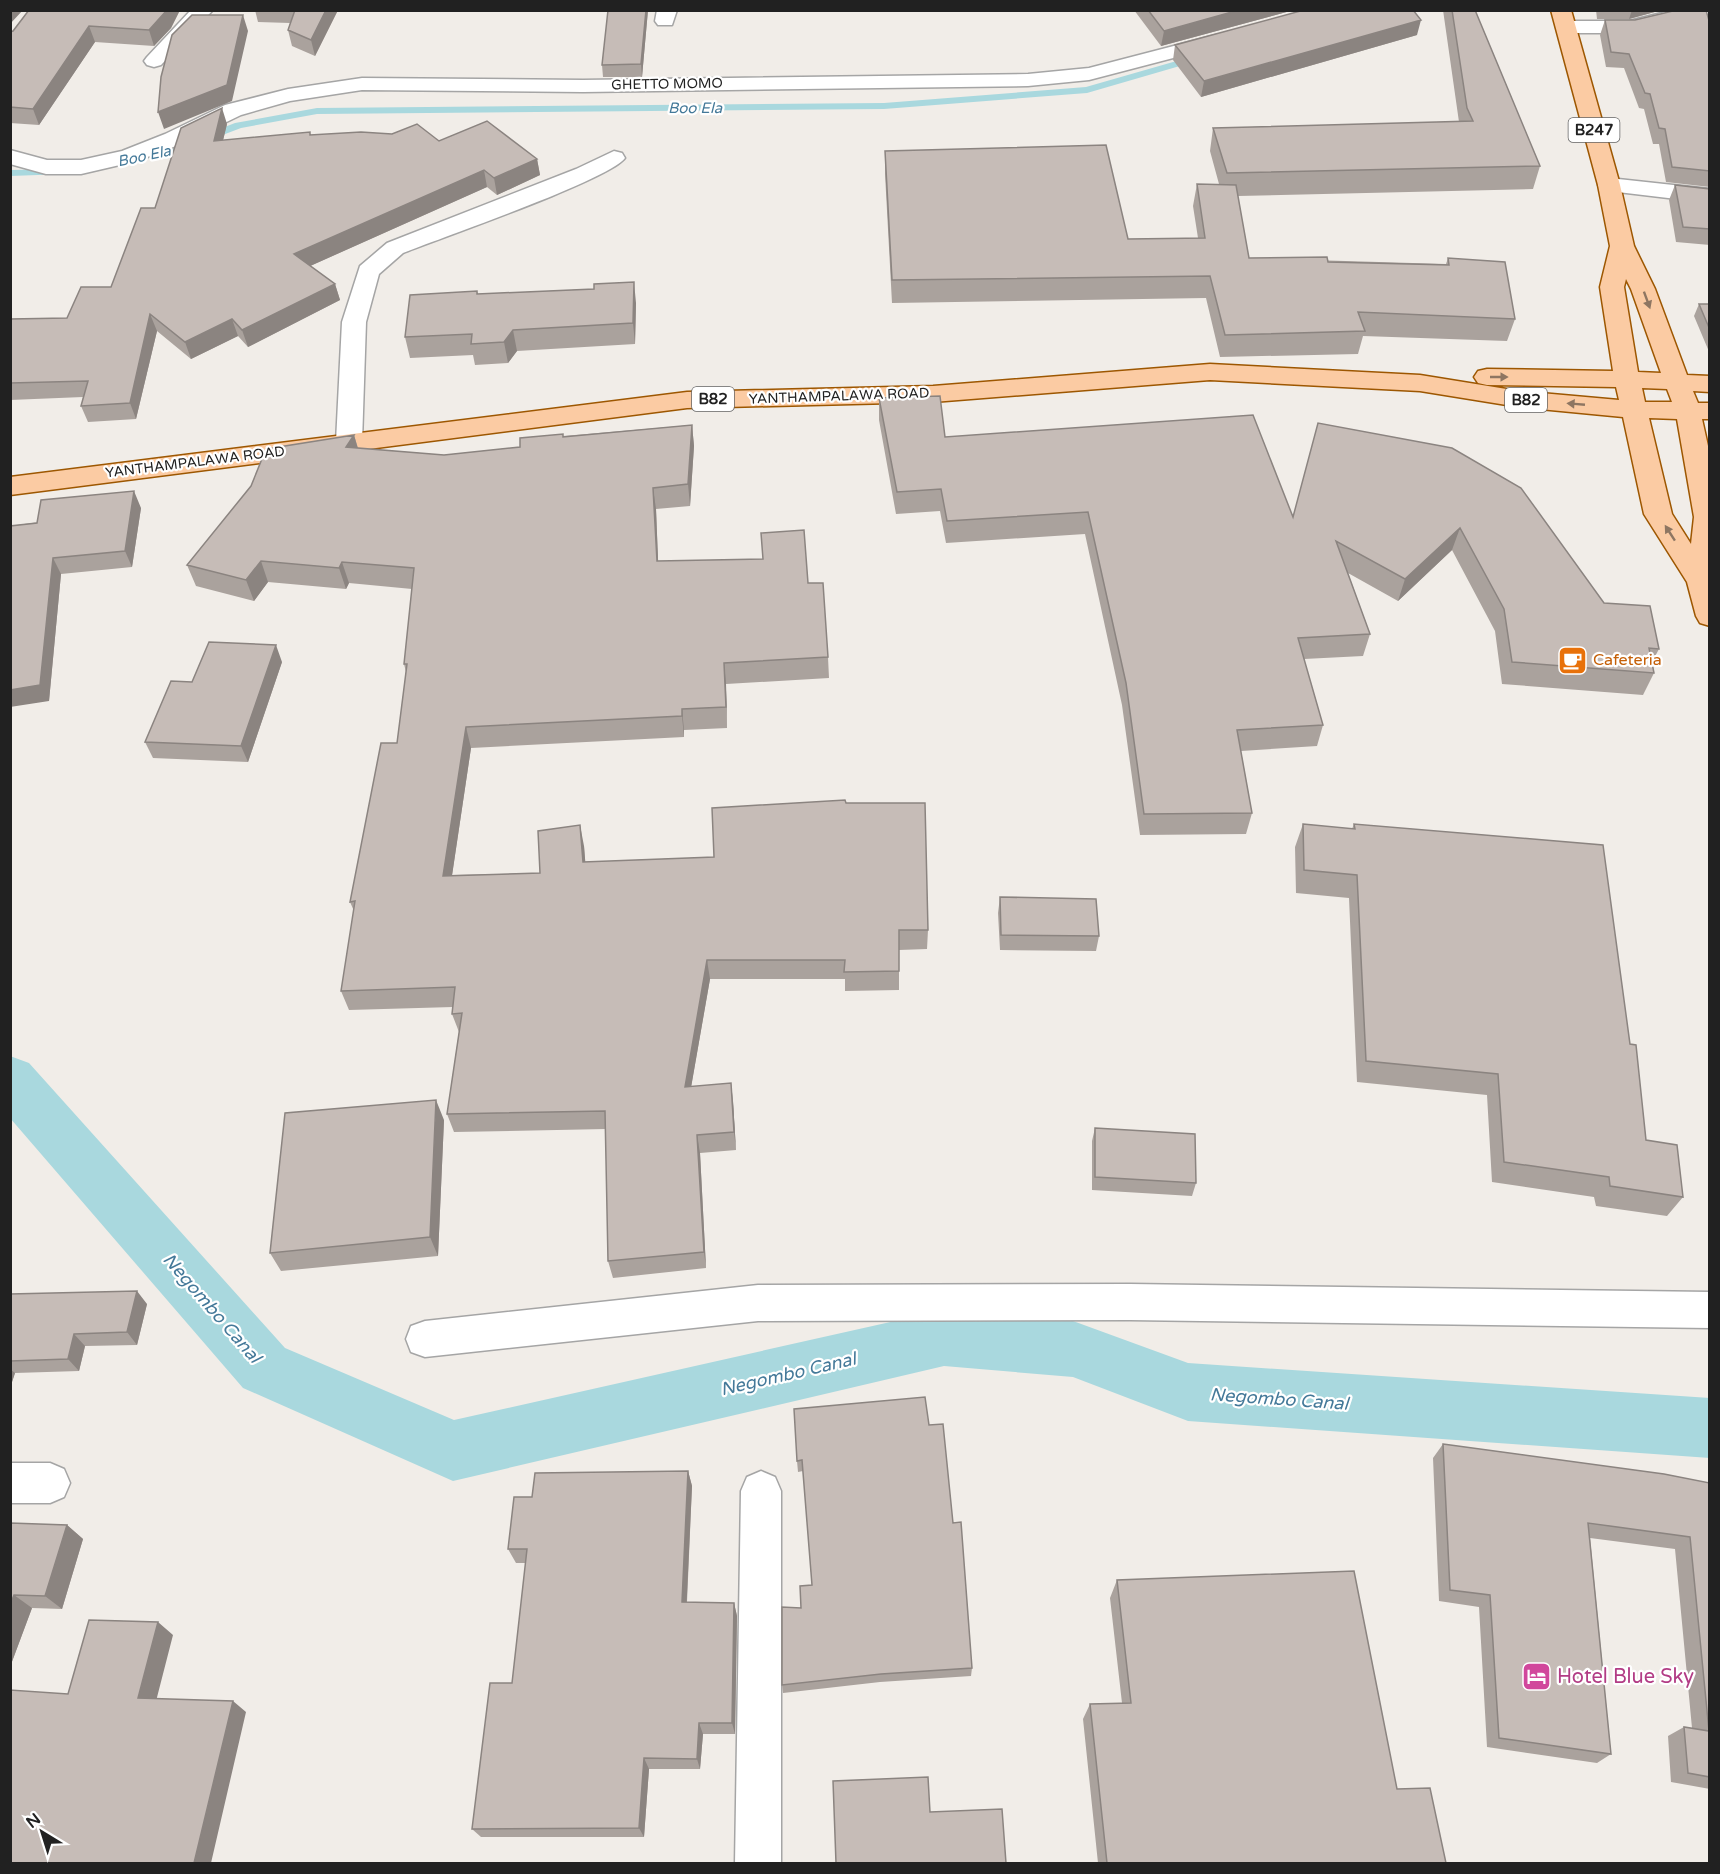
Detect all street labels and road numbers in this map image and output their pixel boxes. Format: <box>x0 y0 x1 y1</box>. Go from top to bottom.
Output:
street label: GHETTO MOMO <box>611 75 723 93</box>
road number: B247 <box>1568 118 1620 142</box>
street label: YANTHAMPALAWA ROAD <box>748 384 930 408</box>
road number: B82 <box>692 387 734 411</box>
road number: B82 <box>1505 388 1547 412</box>
street label: YANTHAMPALAWA ROAD <box>104 443 286 481</box>

